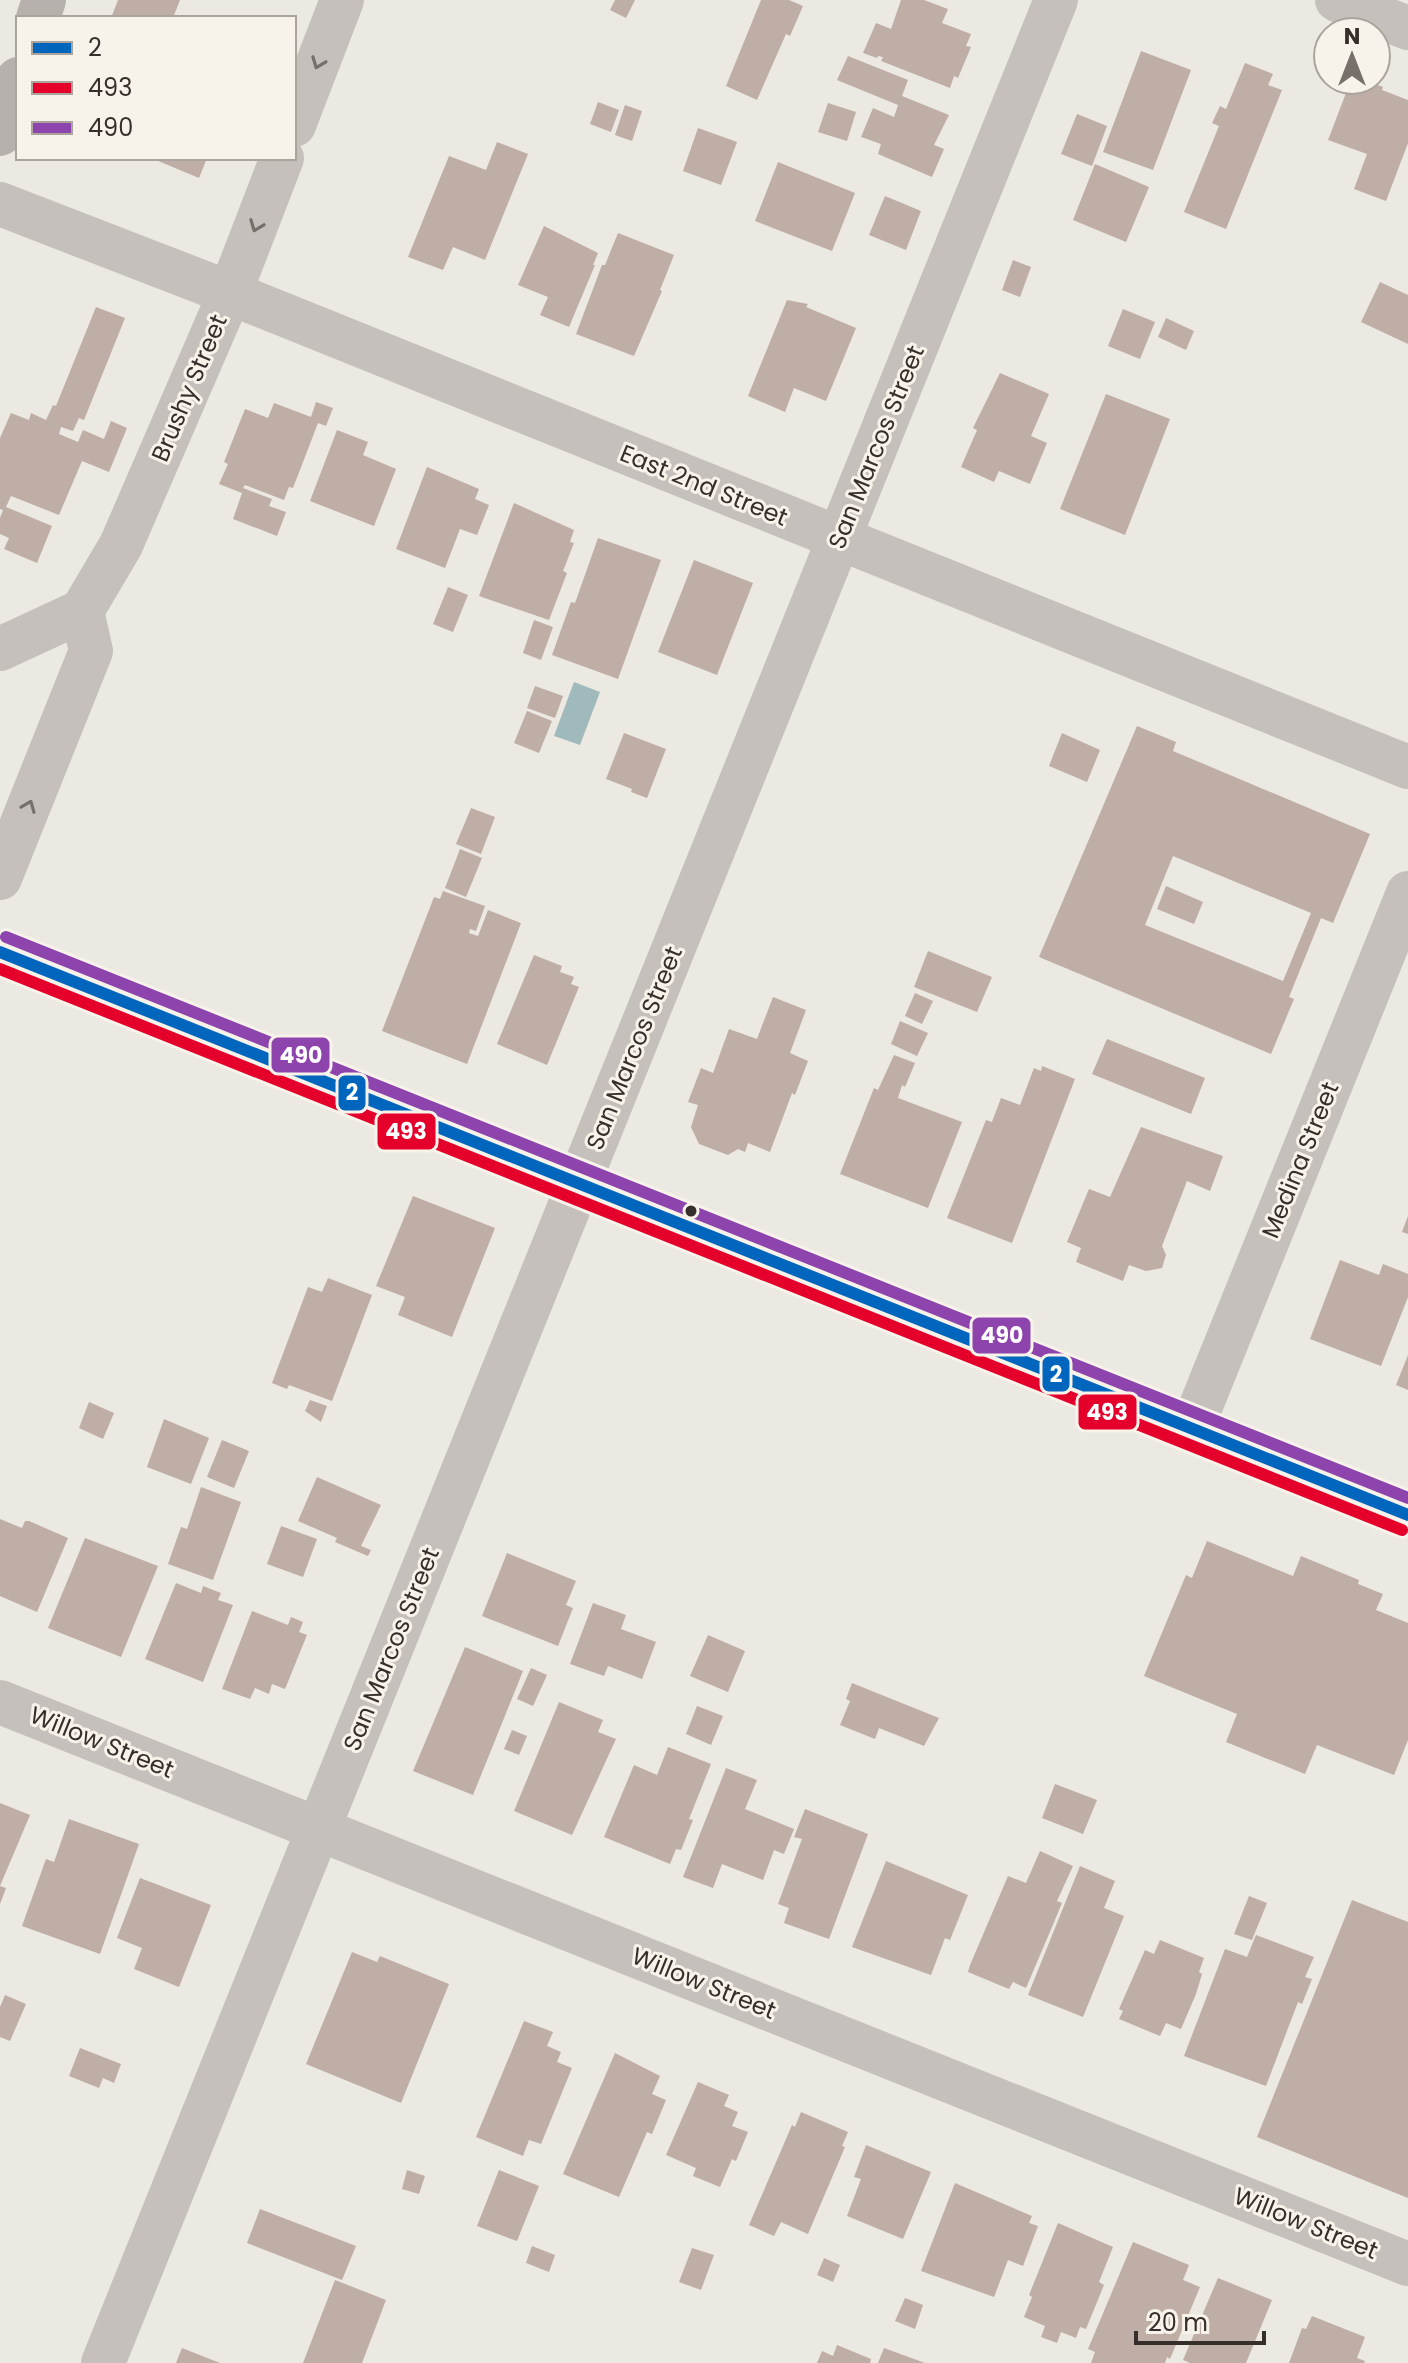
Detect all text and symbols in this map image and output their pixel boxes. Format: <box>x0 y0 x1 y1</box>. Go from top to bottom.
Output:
legend <box>16 16 296 160</box>
north arrow <box>1312 16 1392 96</box>
text: N <box>1344 21 1360 52</box>
text: 2 <box>88 31 102 64</box>
one-way arrow <box>311 55 328 69</box>
text: 493 <box>88 71 132 104</box>
text: 490 <box>88 111 133 144</box>
one-way arrow <box>249 218 266 232</box>
street label: Brushy Street <box>143 309 235 467</box>
street label: San Marcos Street <box>820 340 932 554</box>
street label: East 2nd Street <box>615 436 793 534</box>
one-way arrow <box>19 800 36 814</box>
street label: San Marcos Street <box>578 941 690 1155</box>
line badge: 490 <box>270 1036 331 1074</box>
text: 490 <box>280 1040 322 1071</box>
line badge: 2 <box>337 1074 367 1112</box>
text: 2 <box>346 1077 358 1108</box>
street label: Medina Street <box>1254 1077 1346 1243</box>
line badge: 493 <box>376 1112 437 1151</box>
text: 493 <box>385 1116 427 1147</box>
unlabelled marker <box>683 1203 699 1219</box>
line badge: 490 <box>971 1316 1032 1355</box>
text: 490 <box>981 1320 1023 1351</box>
line badge: 2 <box>1041 1355 1071 1393</box>
text: 2 <box>1050 1359 1062 1390</box>
line badge: 493 <box>1077 1393 1138 1431</box>
text: 493 <box>1086 1397 1128 1428</box>
street label: San Marcos Street <box>335 1542 447 1756</box>
street label: Willow Street <box>25 1698 179 1786</box>
street label: Willow Street <box>627 1939 781 2027</box>
street label: Willow Street <box>1229 2179 1383 2267</box>
scale bar <box>1136 2295 1264 2345</box>
text: 20 m <box>1148 2306 1208 2339</box>

